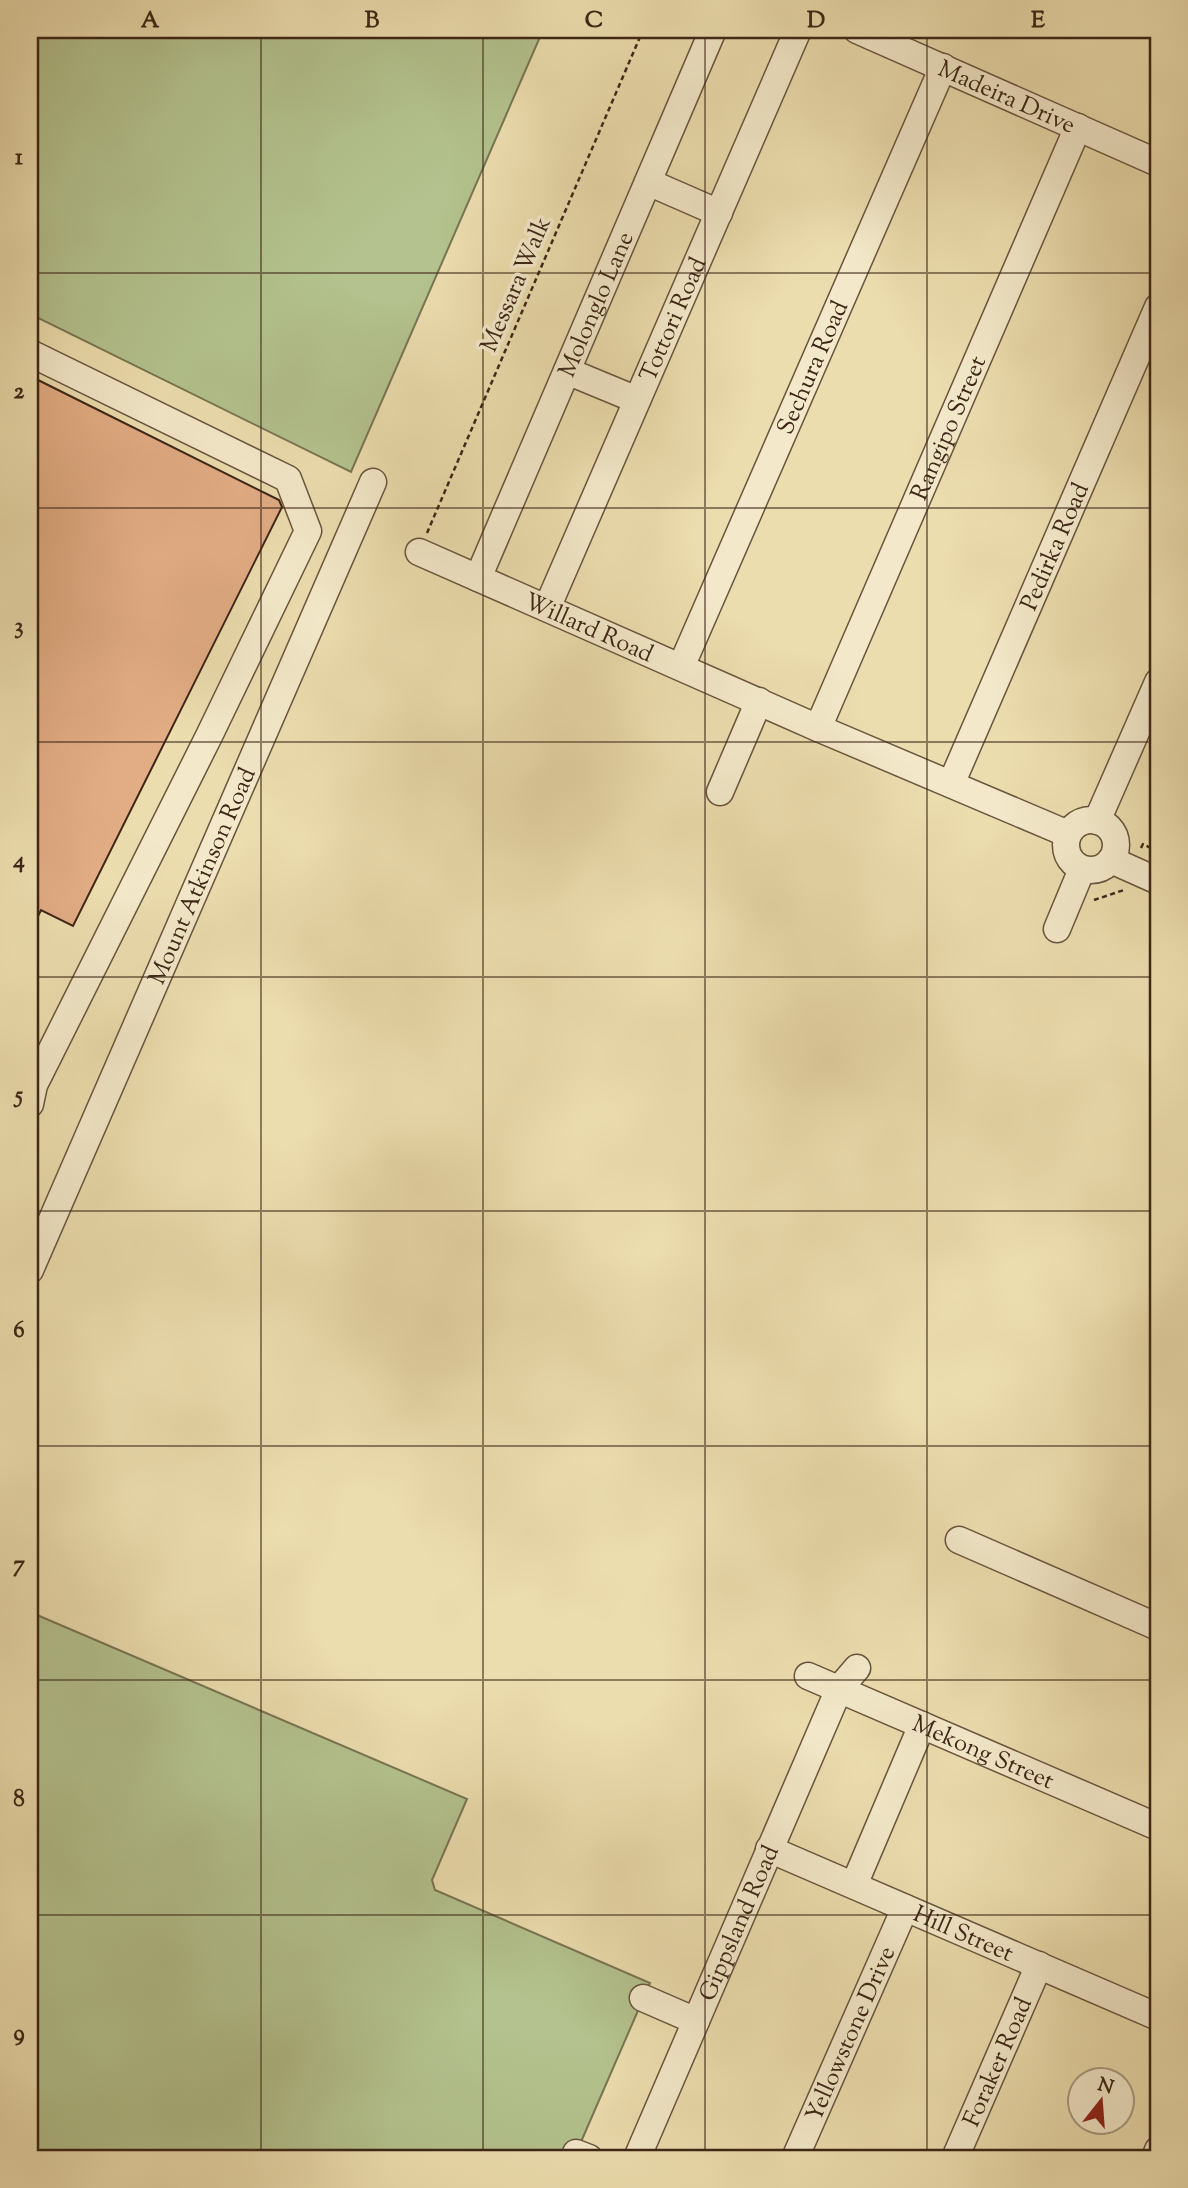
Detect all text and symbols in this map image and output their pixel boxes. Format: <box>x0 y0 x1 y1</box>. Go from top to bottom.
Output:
text: A <box>141 5 160 38</box>
text: B <box>365 5 380 38</box>
text: C <box>585 5 603 38</box>
text: D <box>807 5 825 38</box>
text: E <box>1031 5 1045 38</box>
street label: Madeira Drive <box>932 53 1080 143</box>
text: 1 <box>15 142 23 175</box>
street label: Messara Walk <box>473 212 561 358</box>
street label: Molonglo Lane <box>551 227 644 383</box>
street label: Tottori Road <box>632 252 716 387</box>
street label: Sechura Road <box>769 295 858 441</box>
street label: Rangipo Street <box>903 351 996 506</box>
text: 2 <box>14 376 25 409</box>
street label: Pedirka Road <box>1013 478 1099 616</box>
street label: Willard Road <box>518 586 659 672</box>
text: 3 <box>14 611 24 644</box>
street label: Mount Atkinson Road <box>141 762 266 990</box>
text: 4 <box>12 845 25 878</box>
text: 5 <box>13 1080 23 1113</box>
text: 6 <box>13 1315 25 1348</box>
text: 7 <box>13 1549 25 1582</box>
street label: Mekong Street <box>906 1708 1059 1799</box>
text: 8 <box>13 1784 25 1817</box>
street label: Gippsland Road <box>692 1840 789 2007</box>
street label: Hill Street <box>907 1898 1018 1972</box>
street label: Yellowstone Drive <box>798 1941 905 2127</box>
street label: Foraker Road <box>956 1992 1042 2133</box>
text: 9 <box>13 2018 25 2051</box>
north arrow <box>1066 2066 1136 2136</box>
text: N <box>1094 2072 1116 2102</box>

